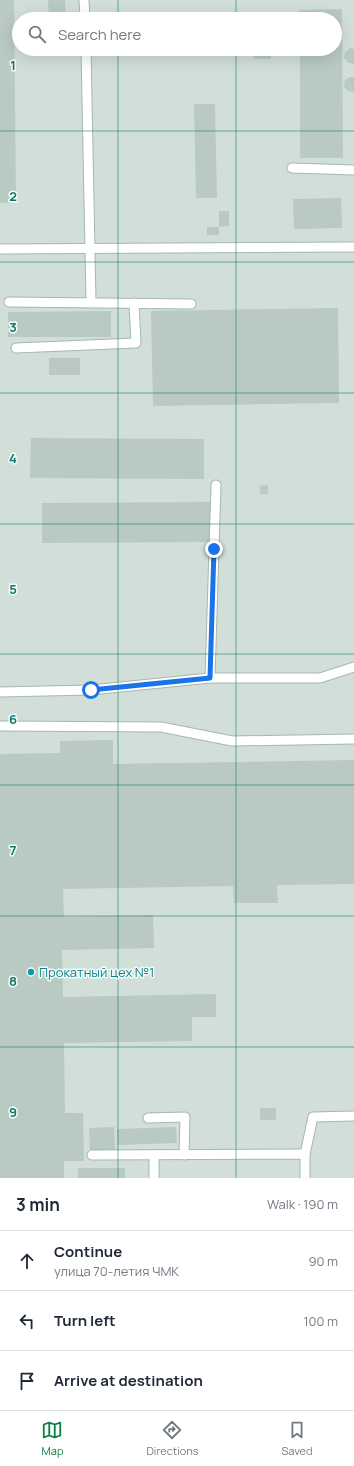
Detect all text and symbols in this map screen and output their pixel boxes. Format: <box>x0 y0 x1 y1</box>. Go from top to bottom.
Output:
search box <box>12 12 342 56</box>
icon: search <box>26 23 48 45</box>
text: Search here <box>58 24 141 45</box>
text: 1 <box>10 56 16 74</box>
text: 2 <box>9 187 17 205</box>
text: 3 <box>9 318 17 336</box>
text: 4 <box>9 449 17 467</box>
route end <box>205 540 223 558</box>
text: 5 <box>9 580 17 598</box>
route start <box>82 681 100 699</box>
text: 6 <box>9 710 17 728</box>
text: 7 <box>10 841 17 859</box>
place label: Прокатный цех №1 <box>39 963 154 981</box>
marker: Прокатный цех №1 <box>26 967 36 977</box>
text: 8 <box>9 972 17 990</box>
text: 9 <box>9 1103 17 1121</box>
text: 3 min <box>16 1193 60 1216</box>
text: Walk · 190 m <box>267 1195 338 1213</box>
text: Continue <box>54 1241 122 1262</box>
icon: ahead <box>16 1250 38 1272</box>
text: 90 m <box>308 1252 338 1270</box>
text: улица 70-летия ЧМК <box>54 1262 179 1280</box>
icon: left <box>16 1310 38 1332</box>
text: Turn left <box>54 1310 116 1331</box>
text: 100 m <box>303 1312 338 1330</box>
icon: arrive <box>16 1370 38 1392</box>
text: Arrive at destination <box>54 1370 203 1391</box>
tab: Map <box>41 1419 63 1458</box>
tab: Directions <box>146 1419 199 1458</box>
tab: Saved <box>282 1419 313 1458</box>

